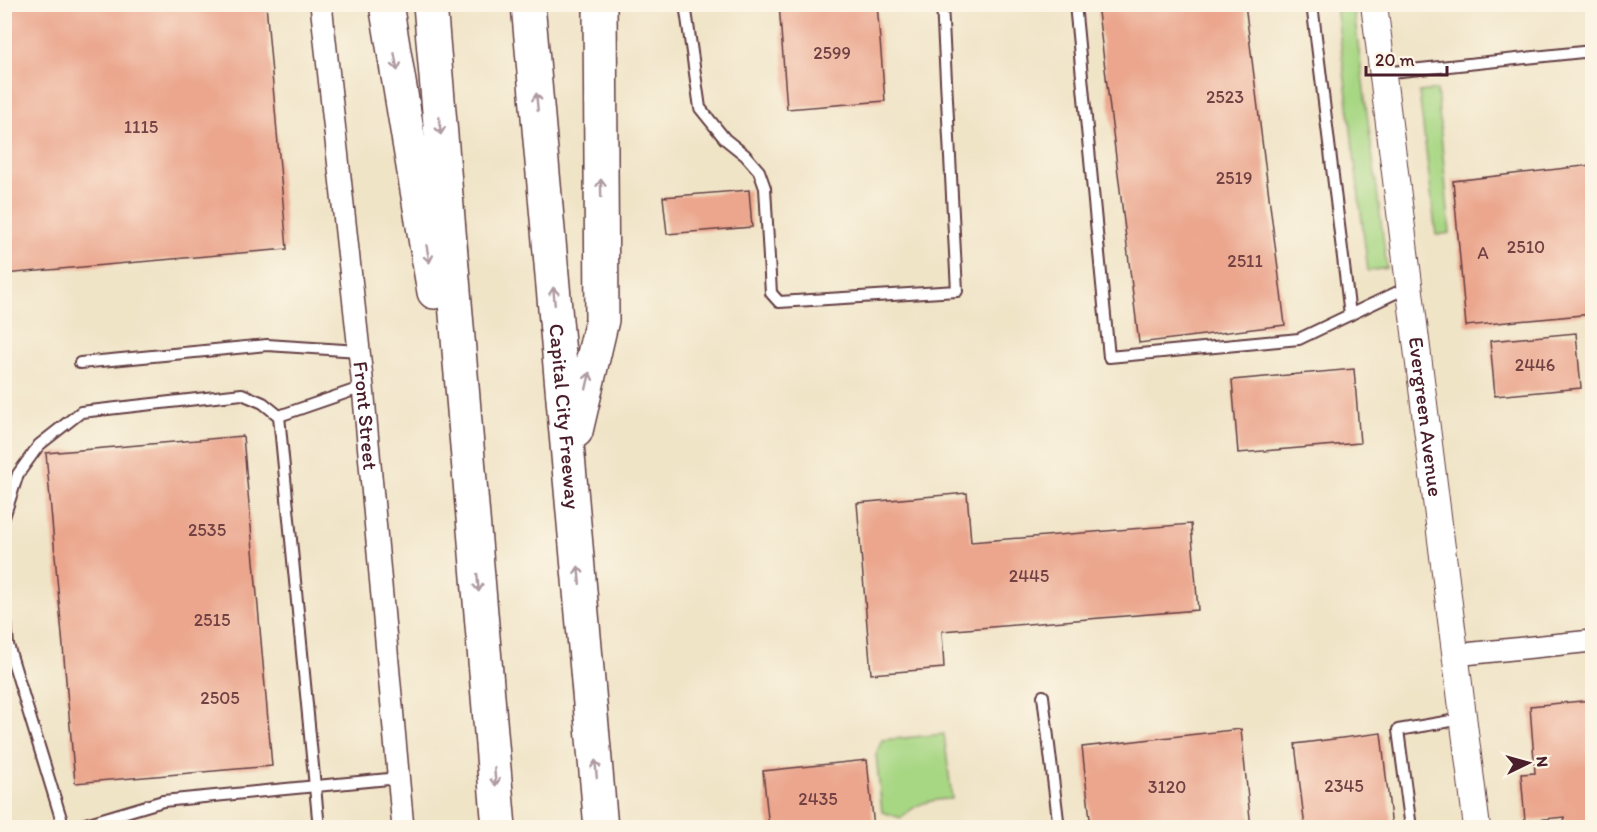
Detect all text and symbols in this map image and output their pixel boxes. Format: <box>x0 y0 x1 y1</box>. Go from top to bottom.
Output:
scale bar <box>1366 39 1447 77</box>
house number: 2599 <box>813 42 851 64</box>
text: 20 m <box>1375 49 1415 71</box>
one-way arrow <box>390 52 401 72</box>
house number: 2523 <box>1206 86 1244 108</box>
one-way arrow <box>531 92 542 112</box>
one-way arrow <box>435 115 446 135</box>
house number: 1115 <box>124 116 158 138</box>
house number: 2519 <box>1216 167 1252 189</box>
one-way arrow <box>595 179 607 199</box>
house number: 2510 <box>1507 236 1545 258</box>
house number: A <box>1477 242 1489 264</box>
one-way arrow <box>423 244 434 264</box>
house number: 2511 <box>1227 250 1263 272</box>
one-way arrow <box>548 286 559 306</box>
street label: Capital City Freeway <box>544 323 586 510</box>
street label: Evergreen Avenue <box>1404 335 1448 498</box>
house number: 2446 <box>1515 354 1555 376</box>
street label: Front Street <box>348 360 383 471</box>
one-way arrow <box>582 372 594 391</box>
house number: 2535 <box>188 519 226 541</box>
one-way arrow <box>573 565 584 585</box>
house number: 2445 <box>1009 565 1049 587</box>
one-way arrow <box>473 573 484 593</box>
house number: 2515 <box>194 609 230 631</box>
house number: 2505 <box>200 687 240 709</box>
north arrow <box>1498 733 1558 793</box>
text: N <box>1533 756 1552 768</box>
one-way arrow <box>590 760 601 780</box>
one-way arrow <box>490 767 501 787</box>
house number: 2345 <box>1324 775 1364 797</box>
house number: 3120 <box>1148 776 1186 798</box>
house number: 2435 <box>798 788 838 810</box>

